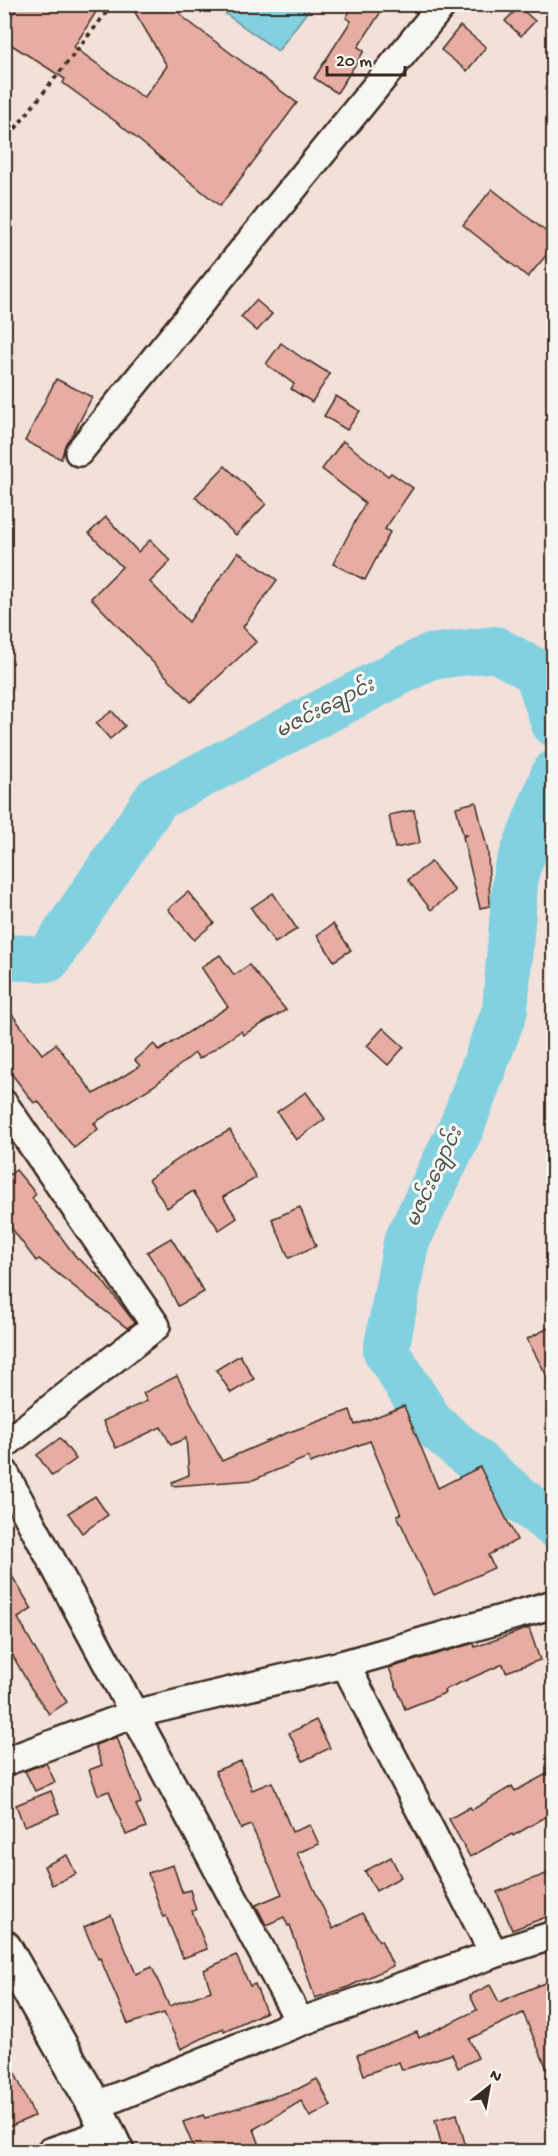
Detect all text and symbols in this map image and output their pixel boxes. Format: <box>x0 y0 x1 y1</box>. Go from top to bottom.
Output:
scale bar <box>327 39 405 77</box>
text: 20 m <box>336 52 372 73</box>
water label: မဇင်းချောင်း <box>270 670 381 746</box>
water label: မဇင်းချောင်း <box>397 1121 471 1232</box>
north arrow <box>459 2057 519 2117</box>
text: N <box>486 2066 505 2088</box>

